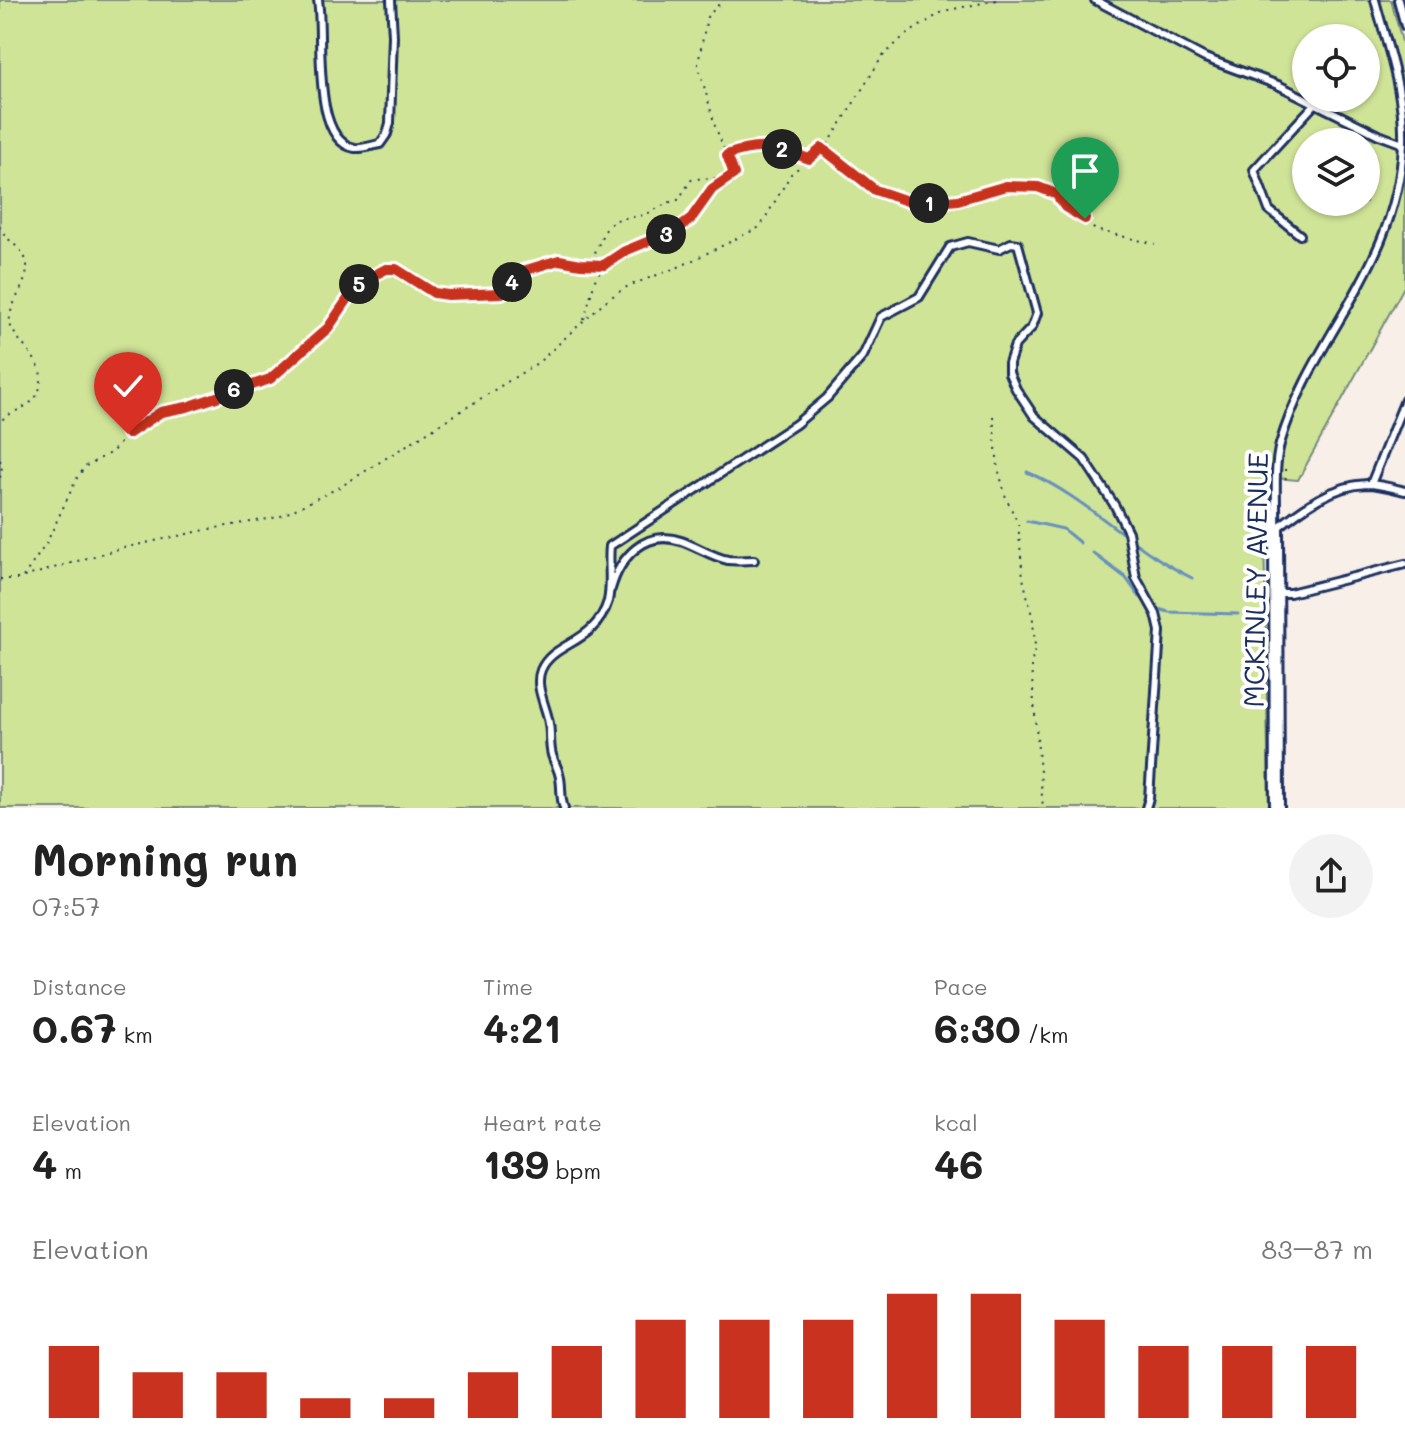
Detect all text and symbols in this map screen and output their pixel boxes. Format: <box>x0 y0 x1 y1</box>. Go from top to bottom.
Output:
map controls <box>1292 24 1380 216</box>
button: locate <box>1292 24 1380 112</box>
button: layers <box>1292 128 1380 216</box>
pin: 2 <box>762 129 802 169</box>
text: 2 <box>776 134 788 163</box>
pin <box>1051 137 1119 219</box>
icon: arrive <box>1063 149 1107 193</box>
pin: 1 <box>909 183 949 223</box>
text: 1 <box>924 188 934 217</box>
pin: 3 <box>646 214 686 254</box>
text: 3 <box>659 219 673 248</box>
pin: 4 <box>492 262 532 302</box>
pin: 5 <box>339 264 379 304</box>
text: 4 <box>505 267 519 296</box>
text: 5 <box>353 269 365 298</box>
pin <box>94 352 162 434</box>
icon: check <box>106 364 150 408</box>
pin: 6 <box>214 369 254 409</box>
text: 6 <box>227 374 241 403</box>
street label: MCKINLEY AVENUE <box>1235 452 1275 708</box>
text: Morning run <box>32 830 298 887</box>
button: share <box>1289 834 1373 918</box>
text: 07:57 <box>32 889 100 923</box>
text: Distance <box>32 972 127 1001</box>
text: Time <box>483 972 533 1001</box>
text: Pace <box>934 972 988 1001</box>
text: 0.67 <box>32 1001 117 1053</box>
text: 4:21 <box>483 1001 561 1053</box>
text: 6:30 <box>934 1001 1021 1053</box>
text: km <box>117 1020 153 1049</box>
text: /km <box>1021 1020 1068 1049</box>
text: Elevation <box>32 1108 131 1137</box>
text: Heart rate <box>483 1108 602 1137</box>
text: kcal <box>934 1108 978 1137</box>
text: 4 <box>32 1137 57 1189</box>
text: 139 <box>483 1137 549 1189</box>
text: 46 <box>934 1137 984 1189</box>
text: m <box>57 1156 82 1185</box>
text: bpm <box>549 1156 601 1185</box>
text: Elevation <box>32 1232 149 1266</box>
text: 83–87 m <box>1262 1232 1373 1266</box>

